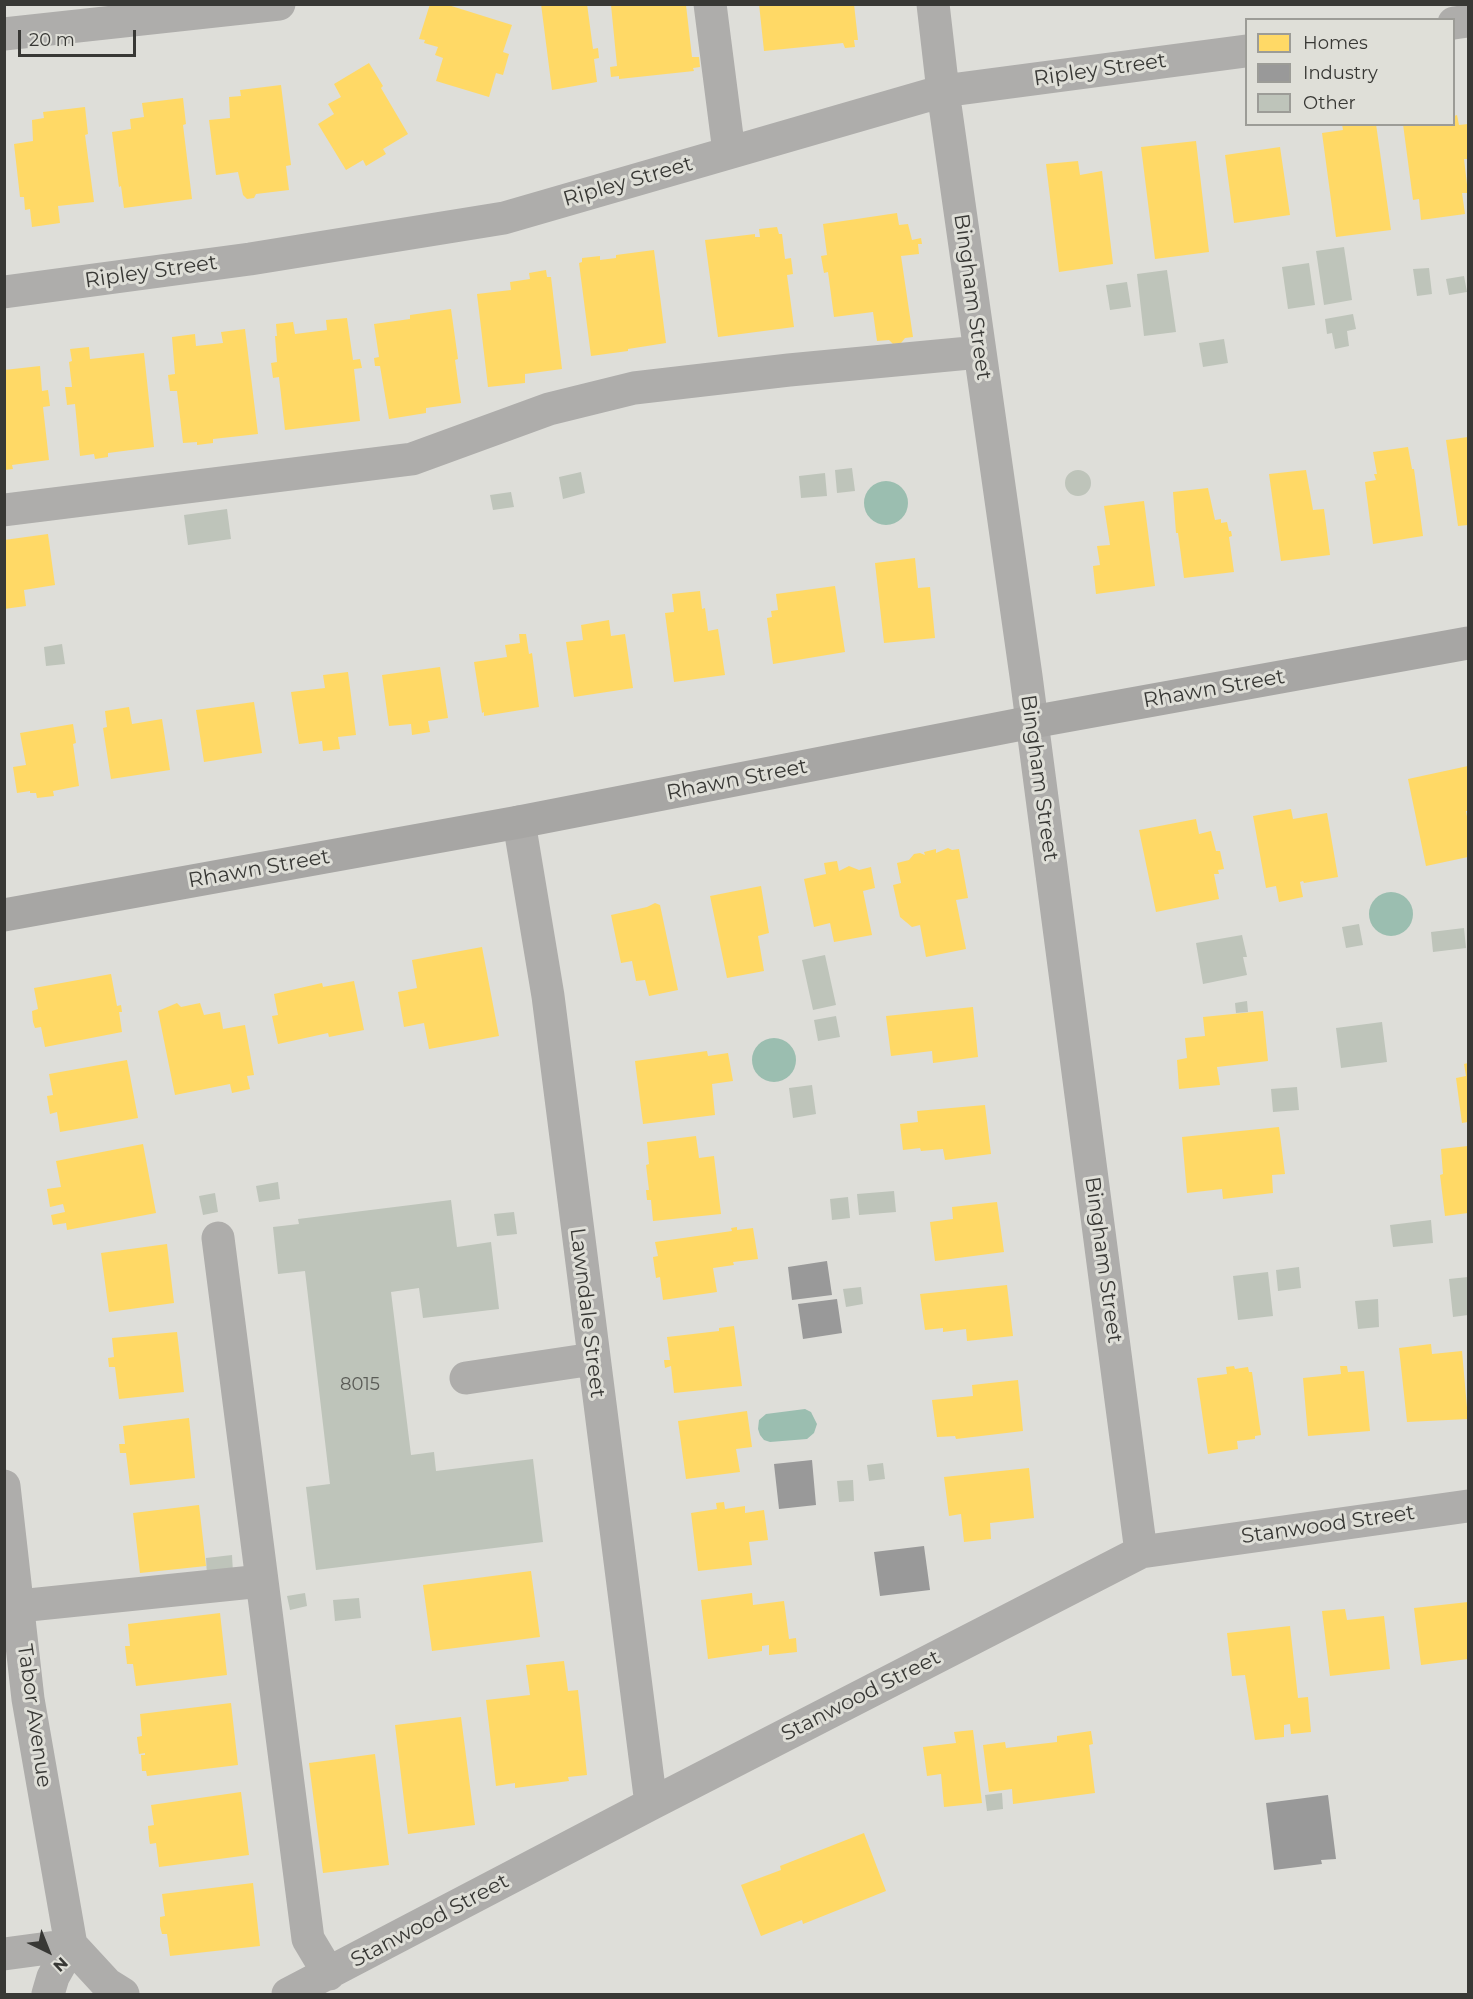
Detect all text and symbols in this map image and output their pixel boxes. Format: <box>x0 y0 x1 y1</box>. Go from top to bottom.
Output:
scale bar <box>21 18 140 56</box>
legend <box>1245 18 1455 126</box>
text: 20 m <box>29 29 75 51</box>
text: Homes <box>1303 32 1368 54</box>
street label: Ripley Street <box>1032 48 1168 92</box>
text: Industry <box>1303 62 1378 84</box>
text: Other <box>1303 92 1356 114</box>
street label: Ripley Street <box>560 151 696 213</box>
street label: Bingham Street <box>948 212 996 382</box>
street label: Ripley Street <box>83 250 219 294</box>
street label: Rhawn Street <box>1141 664 1287 714</box>
street label: Bingham Street <box>1015 693 1063 863</box>
street label: Rhawn Street <box>664 754 810 806</box>
street label: Rhawn Street <box>186 844 332 894</box>
street label: Bingham Street <box>1079 1175 1127 1345</box>
street label: Lawndale Street <box>564 1227 610 1399</box>
house number: 8015 <box>340 1374 380 1396</box>
street label: Stanwood Street <box>1240 1500 1416 1550</box>
street label: Tabor Avenue <box>11 1643 57 1789</box>
street label: Stanwood Street <box>777 1645 945 1747</box>
street label: Stanwood Street <box>347 1869 513 1973</box>
north arrow <box>18 1921 78 1981</box>
text: N <box>49 1953 72 1976</box>

